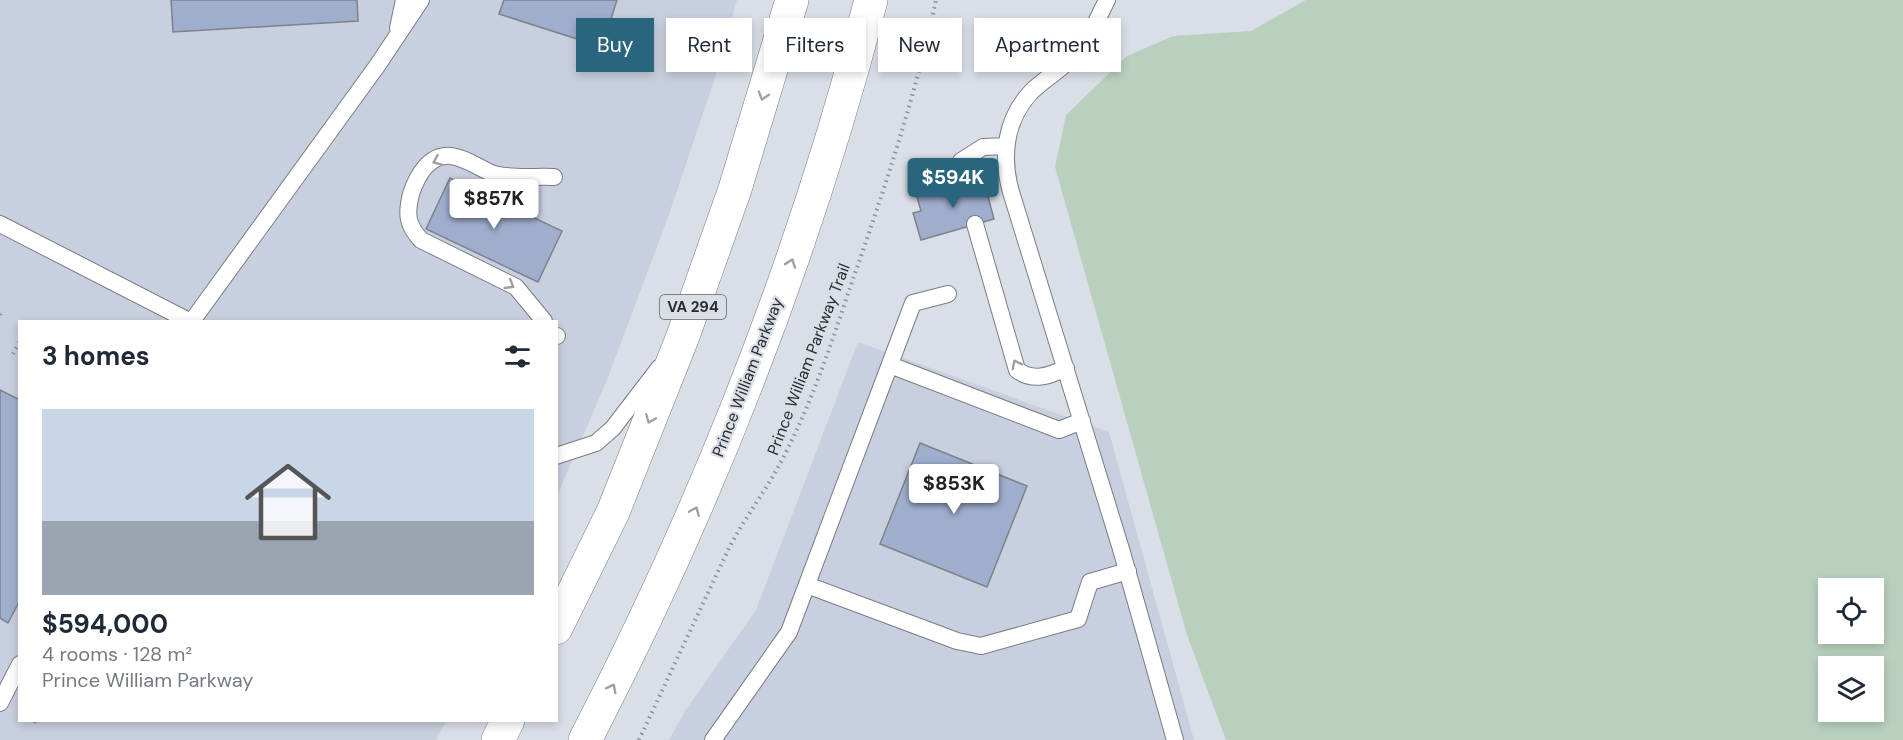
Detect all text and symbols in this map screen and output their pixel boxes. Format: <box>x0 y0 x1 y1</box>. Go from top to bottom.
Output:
chip: Buy <box>576 18 654 72</box>
chip: Rent <box>666 18 752 72</box>
chip: Filters <box>764 18 866 72</box>
chip: New <box>878 18 962 72</box>
chip: Apartment <box>974 18 1121 72</box>
one-way arrow <box>758 90 770 101</box>
one-way arrow <box>433 154 444 166</box>
pin: $594K <box>911 158 995 209</box>
text: $594K <box>922 164 984 190</box>
pin: $857K <box>452 179 536 230</box>
text: $857K <box>464 185 524 211</box>
one-way arrow <box>783 258 796 269</box>
street label: Prince William Parkway Trail <box>762 260 855 458</box>
one-way arrow <box>504 278 514 290</box>
street label: Prince William Parkway <box>707 294 788 460</box>
road number: VA 294 <box>660 295 726 319</box>
text: 3 homes <box>42 339 150 373</box>
icon: filters <box>501 340 534 373</box>
one-way arrow <box>1012 359 1024 370</box>
one-way arrow <box>645 413 657 424</box>
icon: home <box>234 448 342 556</box>
pin: $853K <box>912 464 996 515</box>
text: $853K <box>923 470 985 496</box>
one-way arrow <box>688 507 700 518</box>
map controls <box>1818 578 1884 722</box>
button: locate <box>1818 578 1884 644</box>
text: $594,000 <box>42 607 168 641</box>
text: 4 rooms · 128 m² <box>42 641 192 667</box>
button: layers <box>1818 656 1884 722</box>
text: Prince William Parkway <box>42 667 253 693</box>
one-way arrow <box>605 684 616 694</box>

